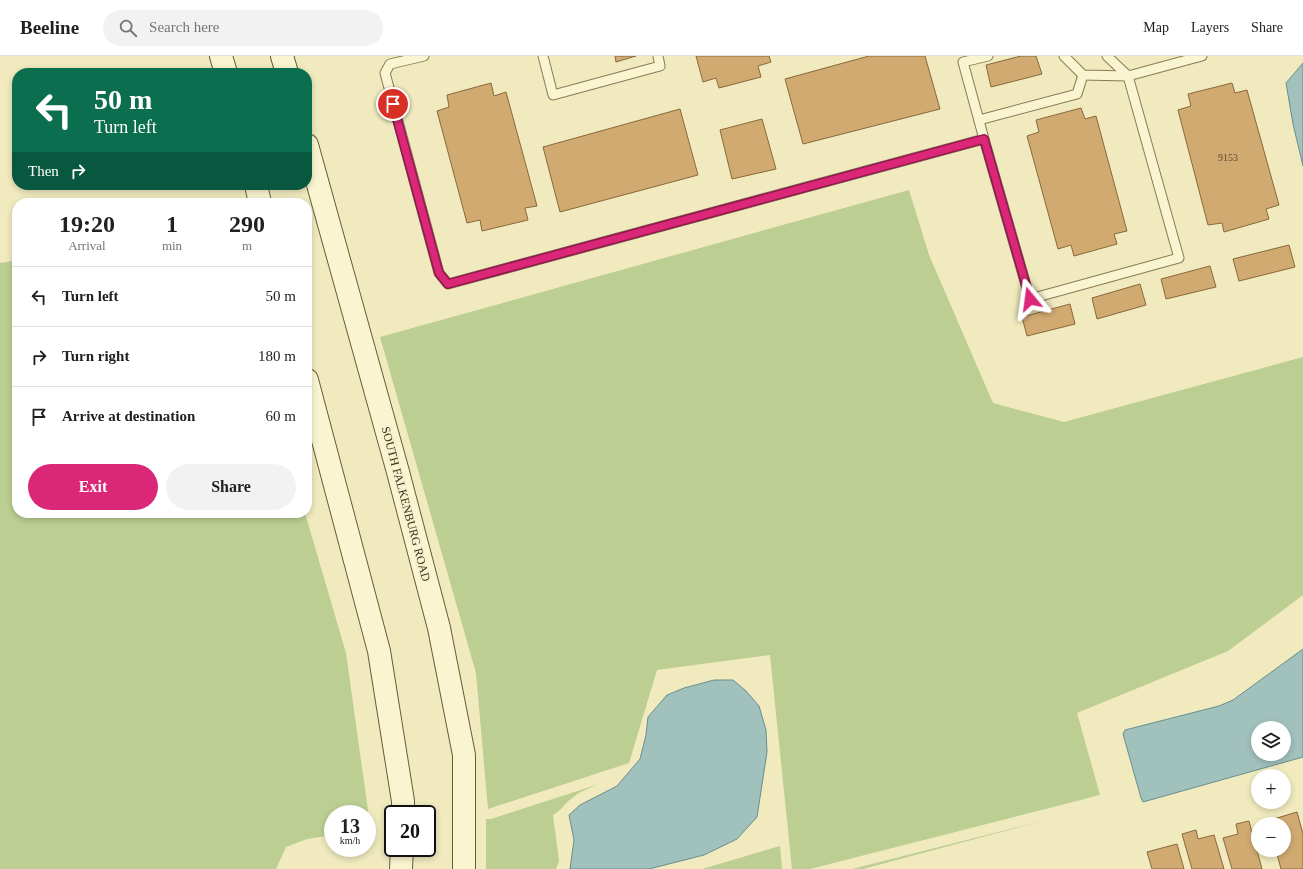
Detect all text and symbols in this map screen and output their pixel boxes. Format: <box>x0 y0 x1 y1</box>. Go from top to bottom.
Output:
search box <box>103 10 383 46</box>
text: Beeline <box>20 17 79 38</box>
icon: search <box>117 17 139 39</box>
text: Search here <box>149 19 219 35</box>
text: Map <box>1143 20 1169 35</box>
text: Layers <box>1191 20 1229 35</box>
text: Share <box>1251 20 1283 35</box>
icon: left <box>28 84 80 136</box>
text: 50 m <box>94 84 152 115</box>
pin <box>376 87 410 121</box>
icon: arrive <box>382 93 404 115</box>
text: Turn left <box>94 117 157 137</box>
house number: 9153 <box>1218 152 1238 163</box>
icon: right <box>67 160 89 182</box>
text: Then <box>28 163 59 179</box>
text: 19:20 <box>59 211 115 237</box>
text: 1 <box>166 211 178 237</box>
text: 290 <box>229 211 265 237</box>
text: Arrival <box>68 238 106 253</box>
text: min <box>162 238 182 253</box>
text: m <box>242 238 252 253</box>
position arrow <box>1009 278 1051 320</box>
icon: left <box>28 286 50 308</box>
text: Turn left <box>62 288 119 304</box>
text: 50 m <box>266 288 296 304</box>
icon: right <box>28 346 50 368</box>
text: Turn right <box>62 348 129 364</box>
text: 180 m <box>258 348 296 364</box>
icon: arrive <box>28 406 50 428</box>
text: Arrive at destination <box>62 408 195 424</box>
text: 60 m <box>266 408 296 424</box>
street label: SOUTH FALKENBURG ROAD <box>379 425 434 583</box>
button: Exit <box>28 464 158 510</box>
button: Share <box>166 464 296 510</box>
map controls <box>1251 721 1291 857</box>
button: layers <box>1251 721 1291 761</box>
button: + <box>1251 769 1291 809</box>
speed limit sign: 20 <box>384 805 436 857</box>
text: 13 <box>340 815 360 837</box>
button: − <box>1251 817 1291 857</box>
text: km/h <box>340 835 360 846</box>

